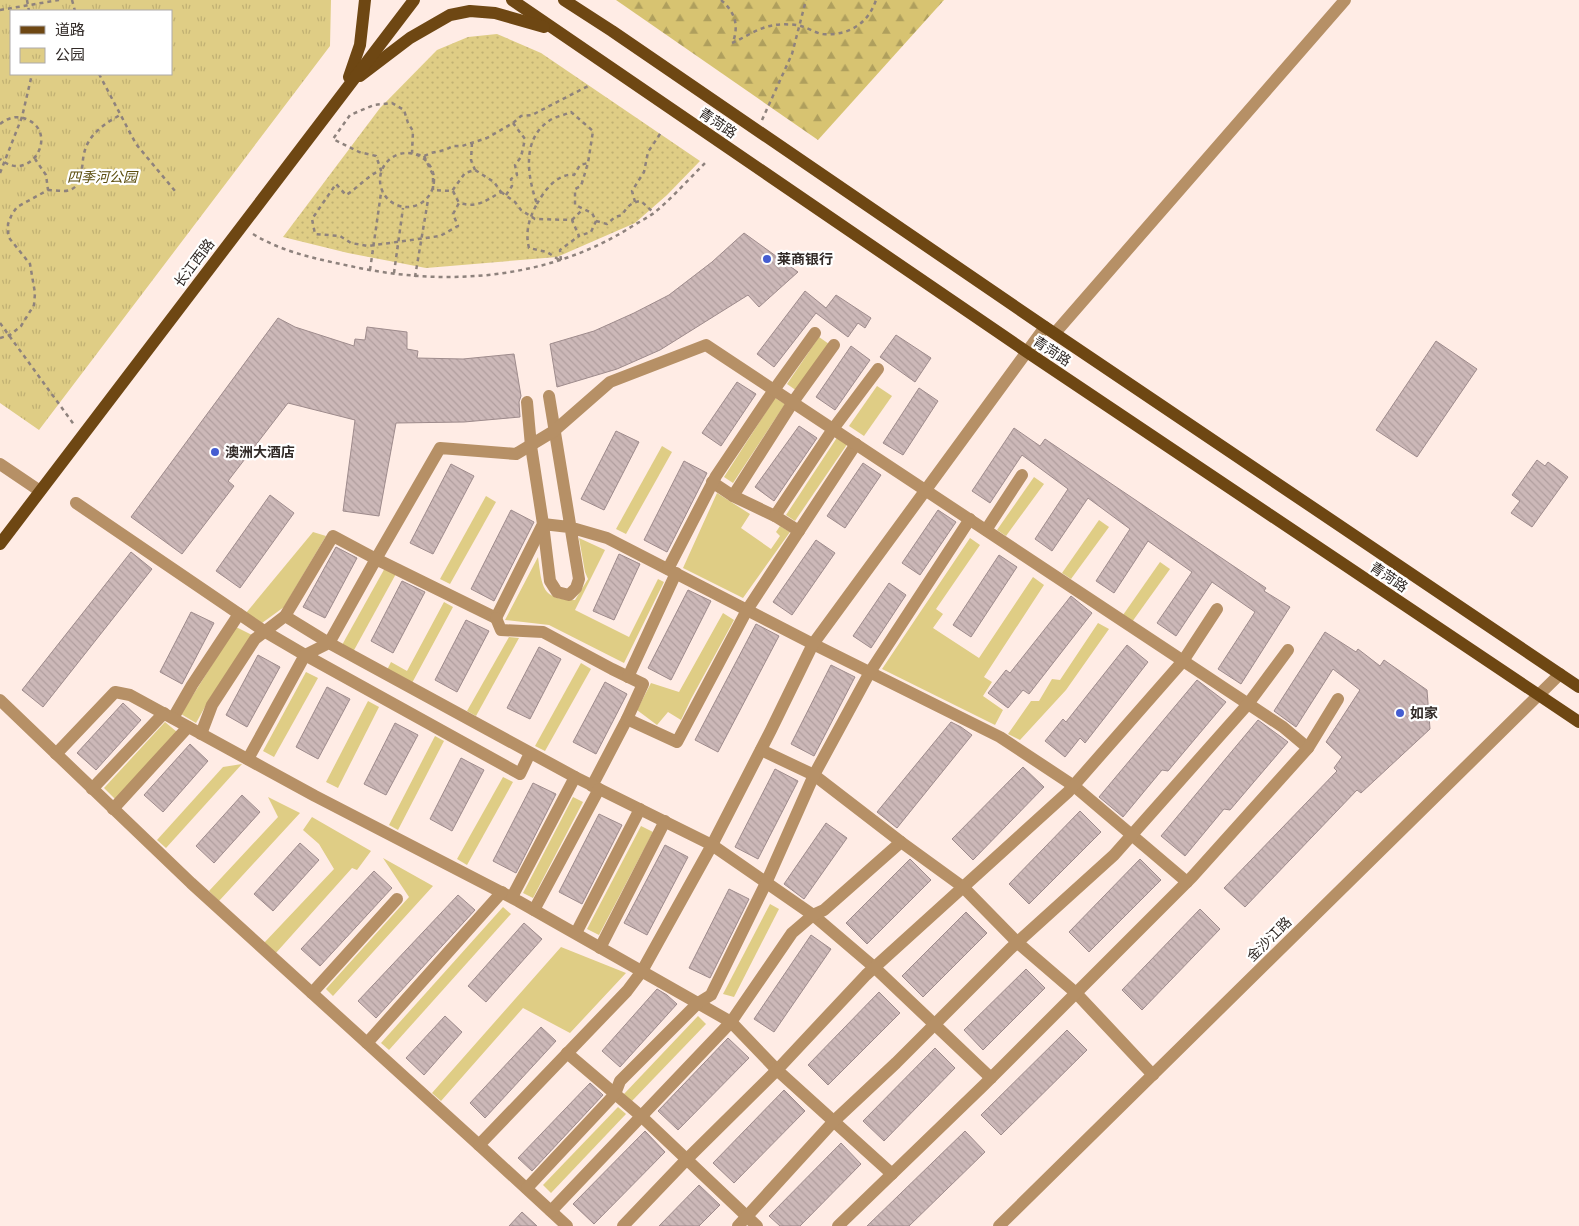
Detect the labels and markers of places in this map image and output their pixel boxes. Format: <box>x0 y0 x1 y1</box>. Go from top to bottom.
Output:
place label: 莱商银行 <box>777 249 833 268</box>
marker: 莱商银行 <box>761 253 773 265</box>
place label: 澳洲大酒店 <box>225 442 295 461</box>
marker: 澳洲大酒店 <box>209 446 221 458</box>
place label: 如家 <box>1410 703 1438 722</box>
marker: 如家 <box>1394 707 1406 719</box>

